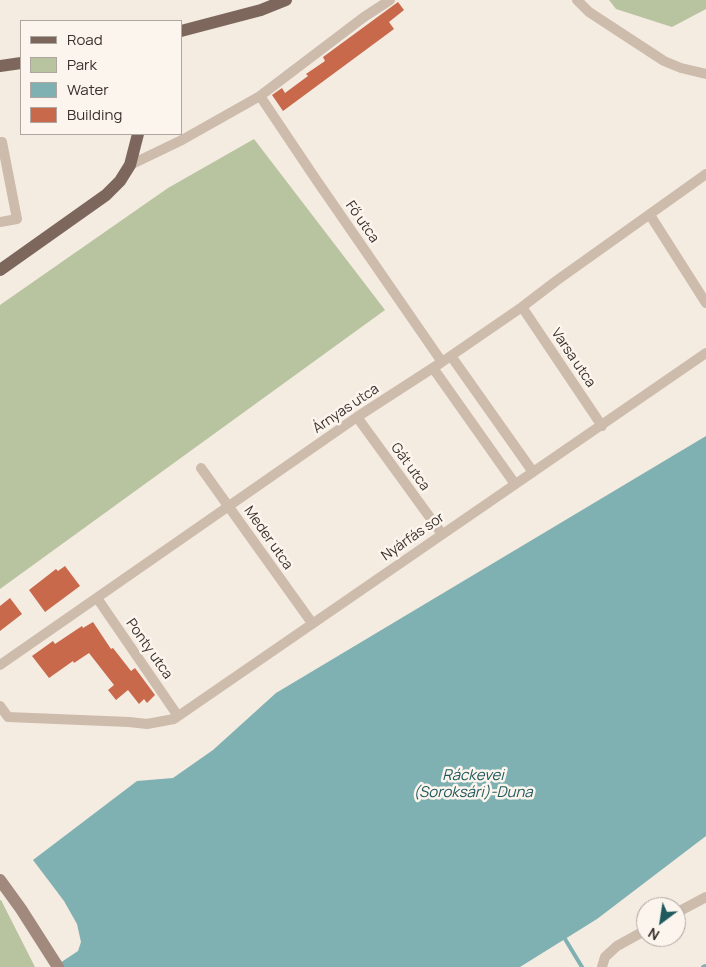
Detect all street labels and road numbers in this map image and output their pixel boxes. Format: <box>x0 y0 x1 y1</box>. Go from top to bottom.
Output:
street label: Fő utca <box>342 198 382 246</box>
street label: Varsa utca <box>547 325 599 391</box>
street label: Árnyas utca <box>310 381 382 437</box>
street label: Gát utca <box>387 440 433 494</box>
street label: Meder utca <box>240 503 296 573</box>
street label: Nyárfás sor <box>378 509 448 565</box>
street label: Ponty utca <box>122 616 176 682</box>

